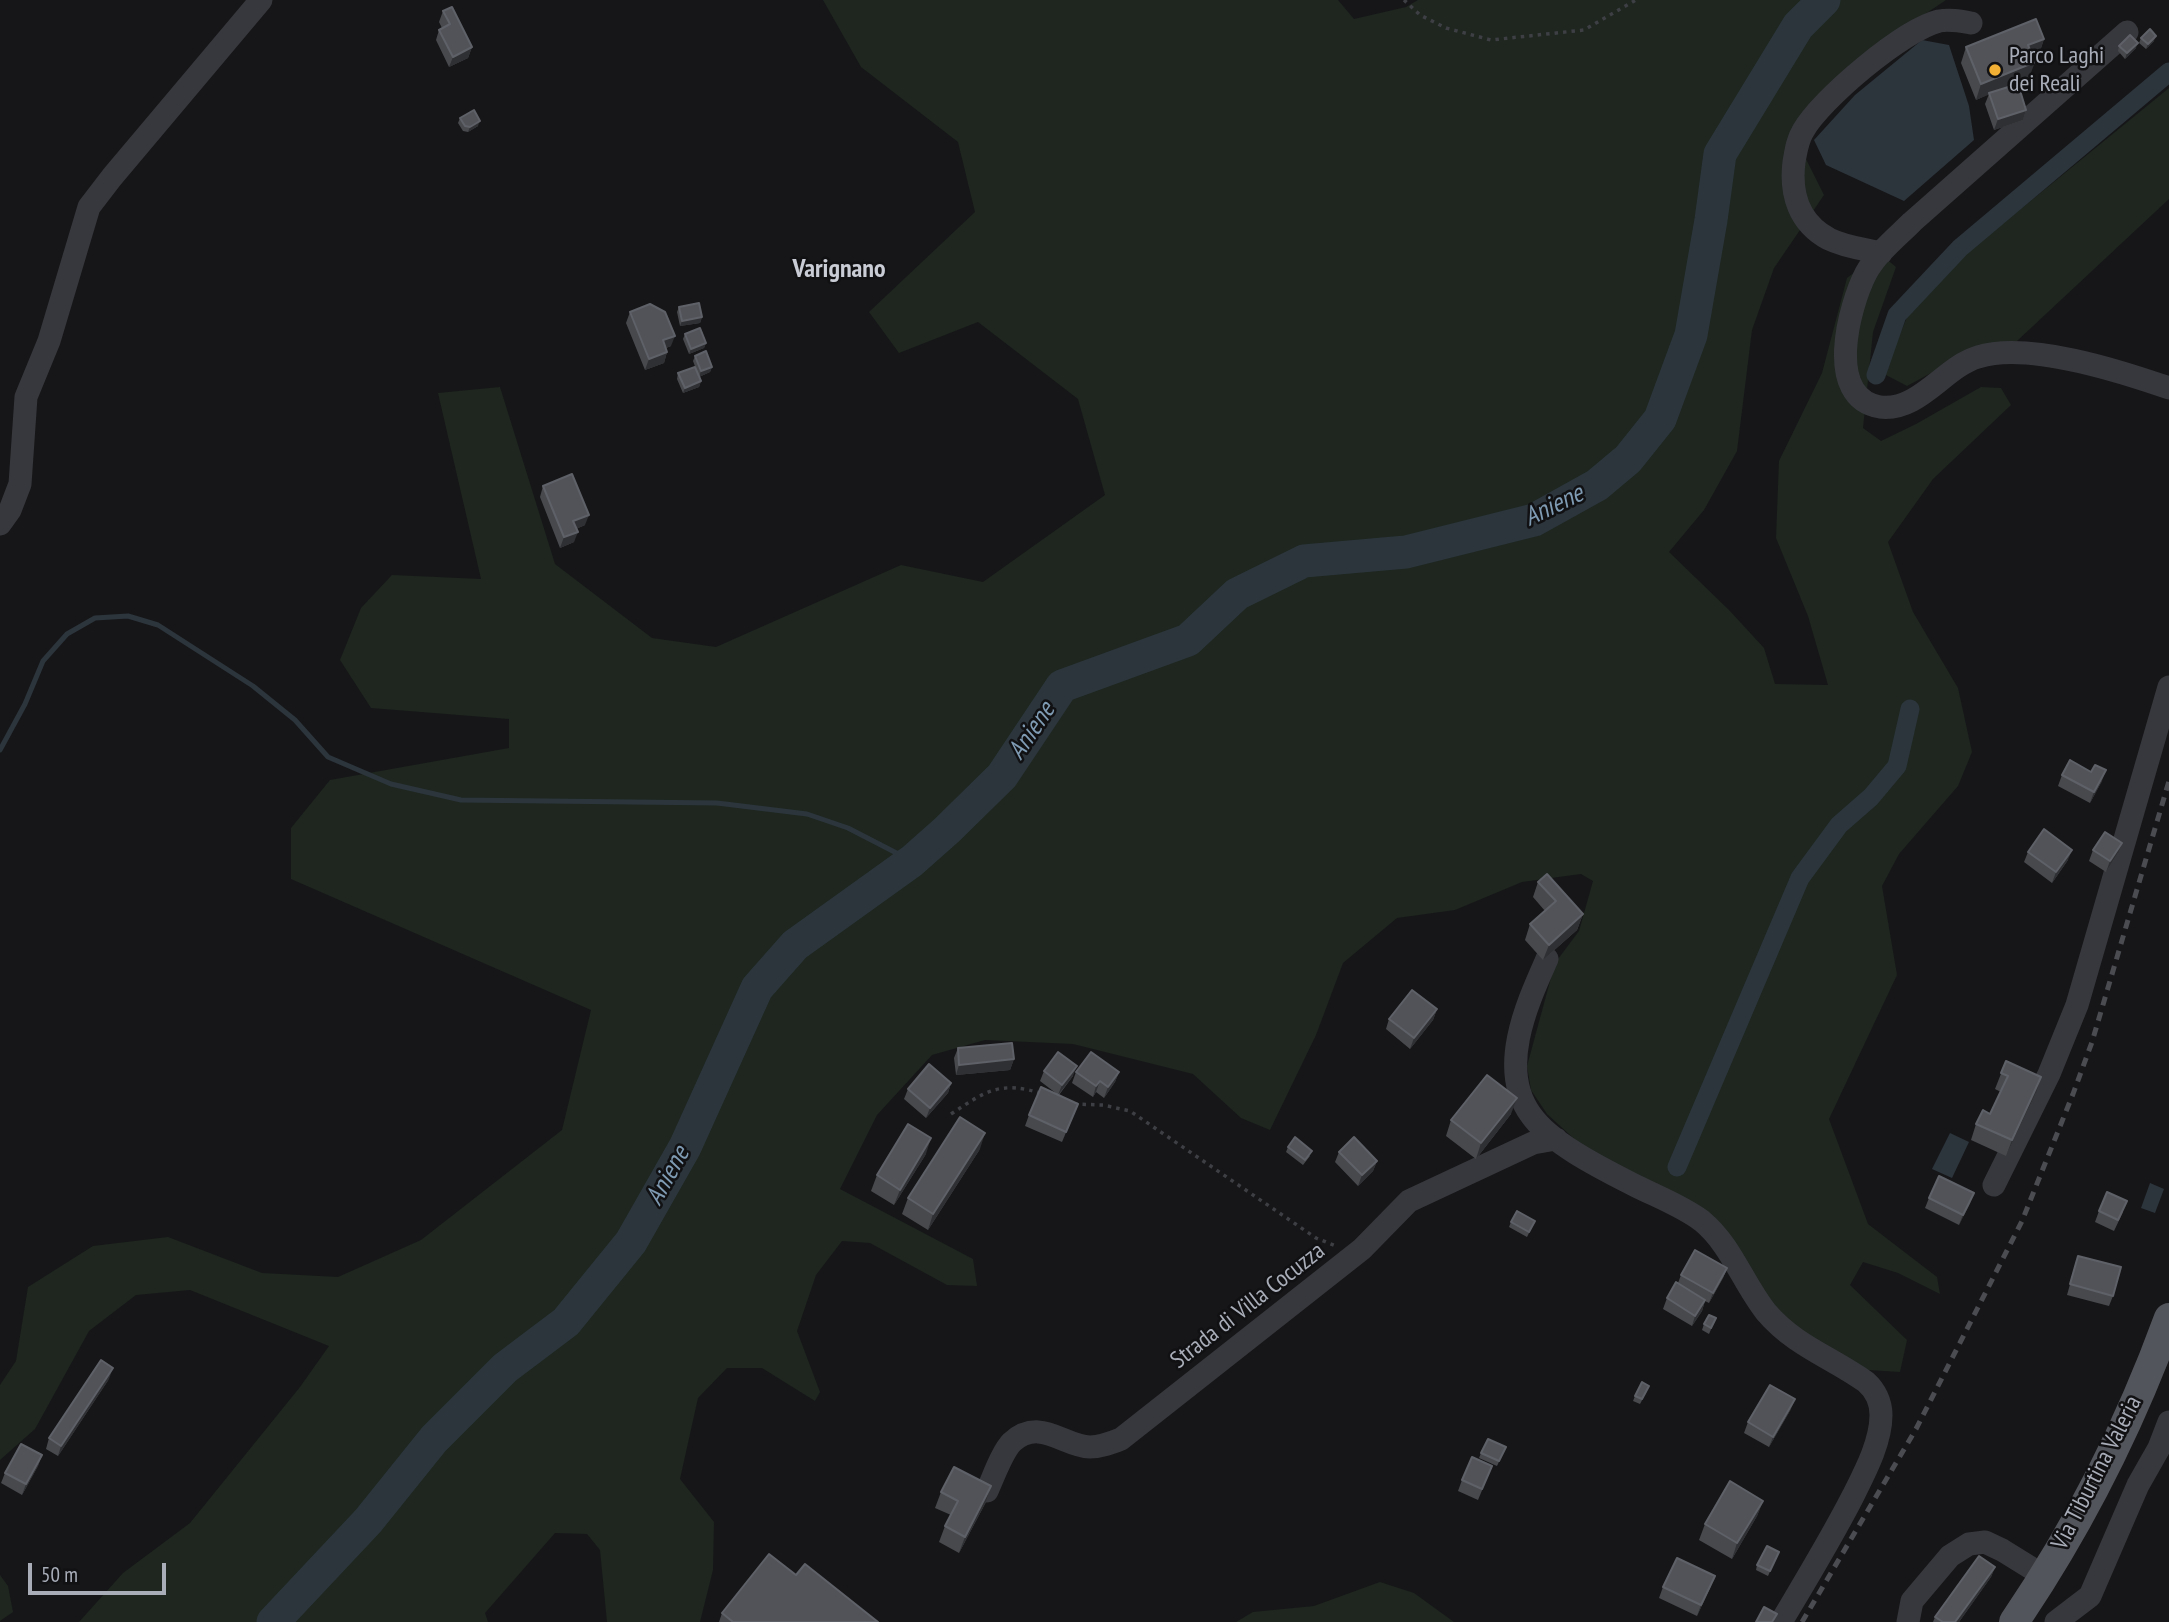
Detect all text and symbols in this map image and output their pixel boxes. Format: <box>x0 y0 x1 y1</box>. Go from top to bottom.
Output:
place label: Parco Laghi dei Reali <box>2009 42 2104 98</box>
marker: Parco Laghi dei Reali <box>1987 62 2003 78</box>
district label: Varignano <box>792 254 886 286</box>
water label: Aniene <box>1519 478 1589 534</box>
water label: Aniene <box>1002 696 1062 766</box>
water label: Aniene <box>639 1141 697 1211</box>
street label: Strada di Villa Cocuzza <box>1165 1237 1331 1375</box>
street label: Via Tiburtina Valeria <box>2046 1391 2148 1555</box>
scale bar <box>32 1548 170 1592</box>
text: 50 m <box>41 1561 78 1588</box>

